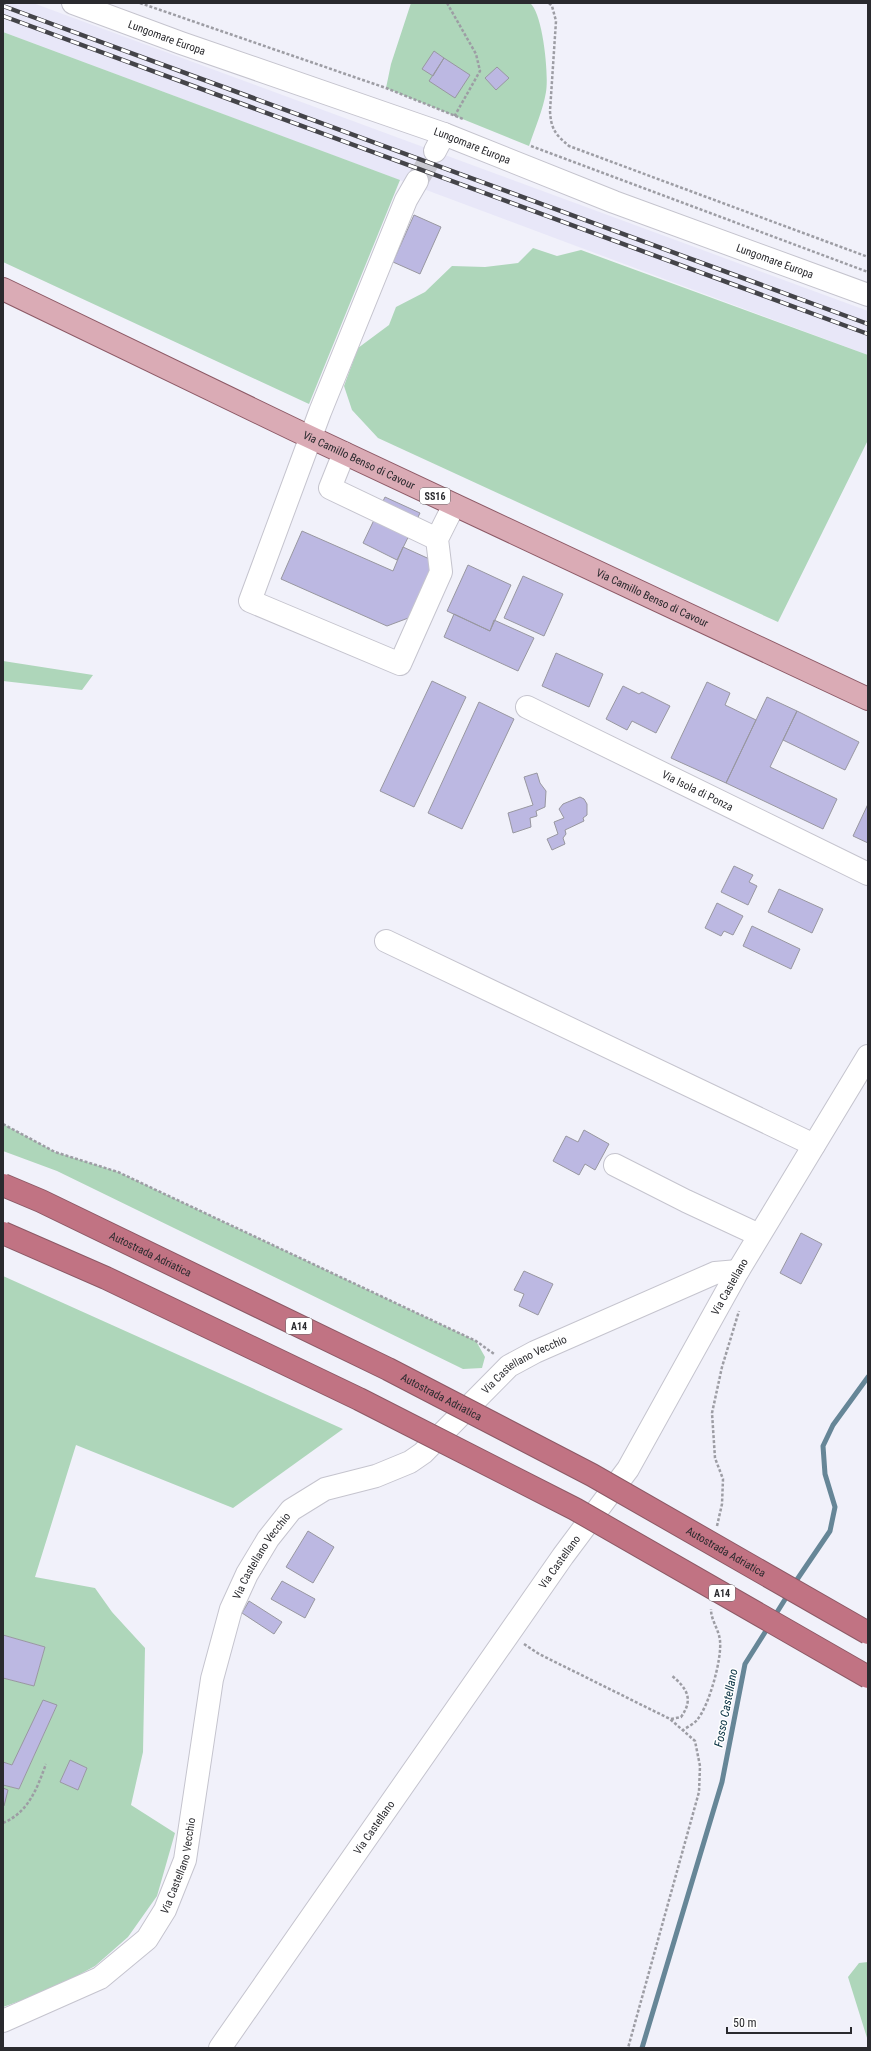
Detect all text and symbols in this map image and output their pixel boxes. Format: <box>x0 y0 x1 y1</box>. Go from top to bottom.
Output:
street label: Lungomare Europa <box>126 18 207 58</box>
street label: Lungomare Europa <box>432 125 512 167</box>
street label: Lungomare Europa <box>734 241 815 282</box>
street label: Via Camillo Benso di Cavour <box>301 429 418 493</box>
road number: SS16 <box>420 488 450 504</box>
street label: Via Camillo Benso di Cavour <box>594 566 711 630</box>
street label: Via Isola di Ponza <box>660 768 735 814</box>
street label: Autostrada Adriatica <box>107 1229 193 1280</box>
street label: Via Castellano <box>709 1256 751 1317</box>
road number: A14 <box>286 1318 312 1334</box>
street label: Via Castellano Vecchio <box>479 1333 569 1397</box>
street label: Autostrada Adriatica <box>399 1371 484 1424</box>
street label: Via Castellano Vecchio <box>230 1510 294 1602</box>
street label: Autostrada Adriatica <box>684 1524 768 1580</box>
street label: Via Castellano <box>536 1532 584 1591</box>
road number: A14 <box>709 1585 735 1601</box>
water label: Fosso Castellano <box>712 1668 740 1748</box>
street label: Via Castellano <box>351 1798 398 1857</box>
street label: Via Castellano Vecchio <box>158 1816 198 1916</box>
scale bar <box>727 2009 851 2035</box>
text: 50 m <box>733 2016 757 2030</box>

